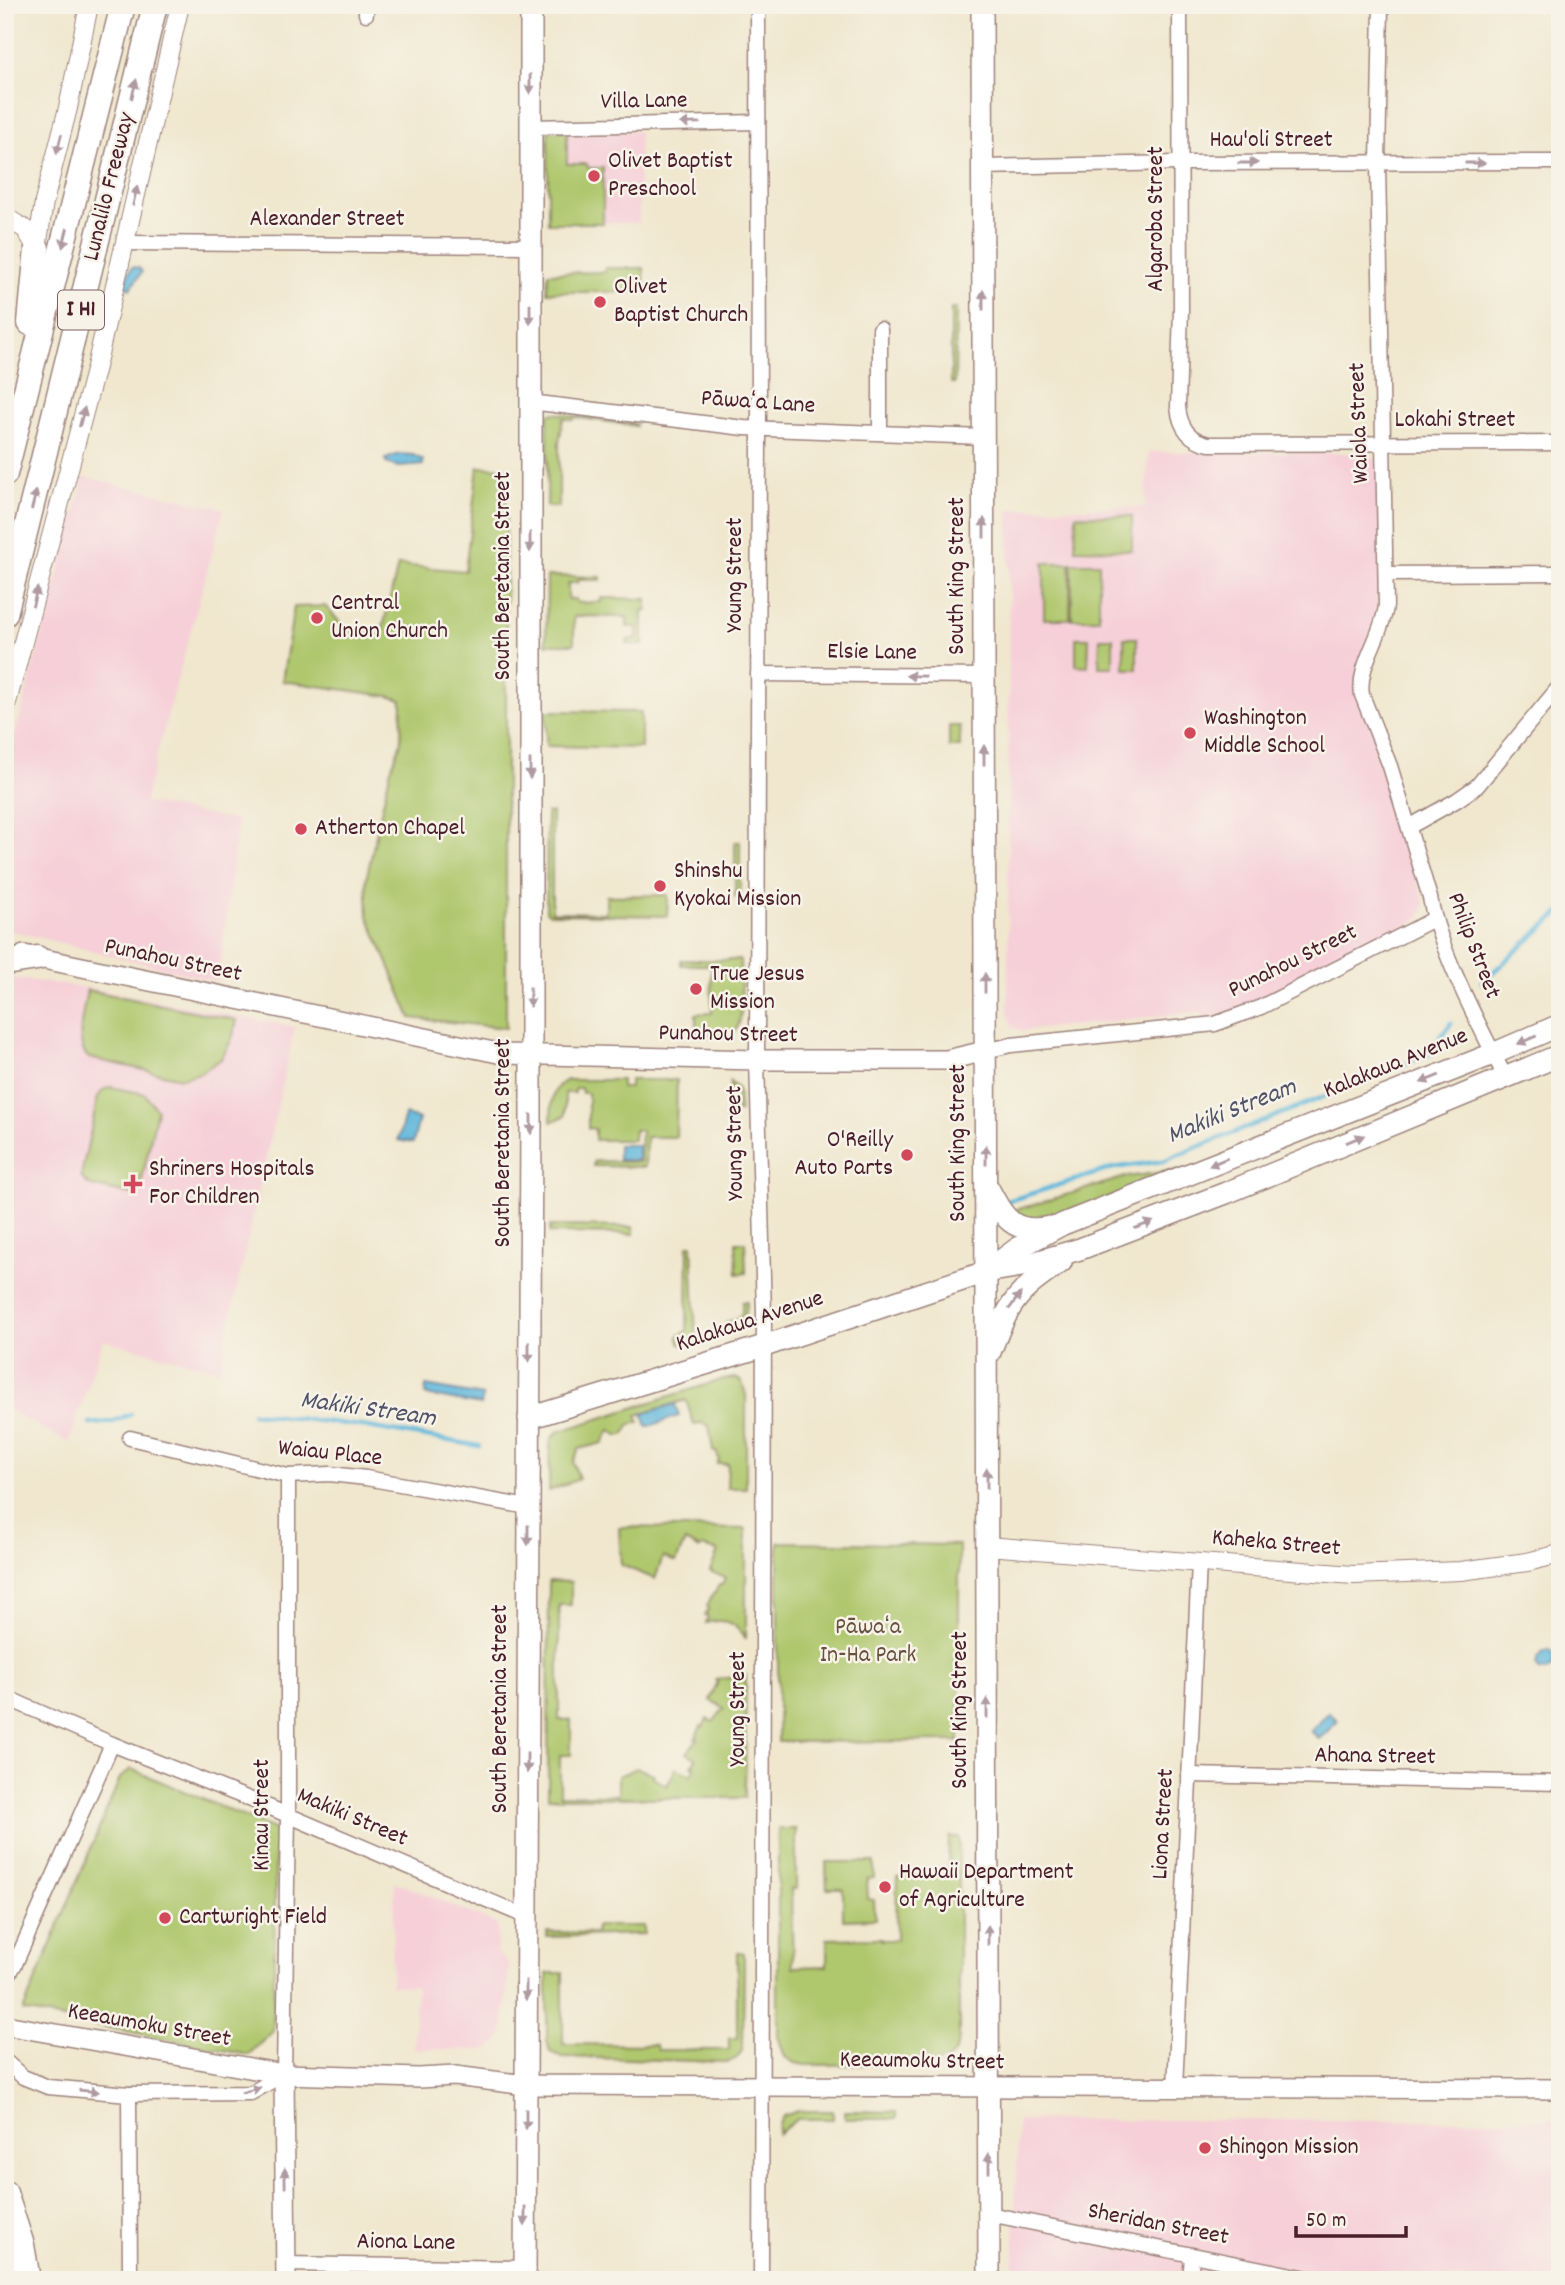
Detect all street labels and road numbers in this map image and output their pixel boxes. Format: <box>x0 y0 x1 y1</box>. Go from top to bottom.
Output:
street label: Villa Lane <box>600 84 688 120</box>
street label: Lunalilo Freeway <box>75 108 145 265</box>
street label: Hau'oli Street <box>1209 124 1333 158</box>
street label: Algaroba Street <box>1140 146 1174 292</box>
street label: Alexander Street <box>249 203 405 237</box>
road number: I H1 <box>58 290 104 330</box>
street label: Waiola Street <box>1341 362 1379 484</box>
street label: Pāwaʻa Lane <box>700 382 816 424</box>
street label: Lokahi Street <box>1395 404 1516 438</box>
street label: South Beretania Street <box>487 471 521 681</box>
street label: South King Street <box>941 497 975 655</box>
street label: Young Street <box>719 517 753 633</box>
street label: Elsie Lane <box>827 635 917 671</box>
street label: Philip Street <box>1437 888 1509 1004</box>
street label: Punahou Street <box>1223 916 1363 1008</box>
street label: Punahou Street <box>101 930 245 992</box>
street label: Punahou Street <box>658 1017 798 1053</box>
street label: Kalakaua Avenue <box>1319 1020 1473 1108</box>
street label: South Beretania Street <box>487 1038 521 1248</box>
street label: South King Street <box>942 1064 976 1222</box>
street label: Young Street <box>718 1085 754 1201</box>
street label: Kalakaua Avenue <box>672 1282 828 1362</box>
street label: Waiau Place <box>276 1432 384 1476</box>
street label: Kaheka Street <box>1210 1521 1342 1567</box>
street label: South Beretania Street <box>484 1604 518 1814</box>
street label: South King Street <box>944 1631 978 1789</box>
street label: Young Street <box>722 1651 756 1767</box>
street label: Ahana Street <box>1314 1739 1436 1775</box>
street label: Kinau Street <box>246 1759 280 1871</box>
street label: Liona Street <box>1144 1768 1184 1880</box>
street label: Makiki Street <box>291 1779 413 1857</box>
street label: Keeaumoku Street <box>65 1995 233 2057</box>
street label: Keeaumoku Street <box>839 2044 1005 2080</box>
street label: Sheridan Street <box>1085 2195 1231 2255</box>
street label: Aiona Lane <box>356 2225 456 2261</box>

